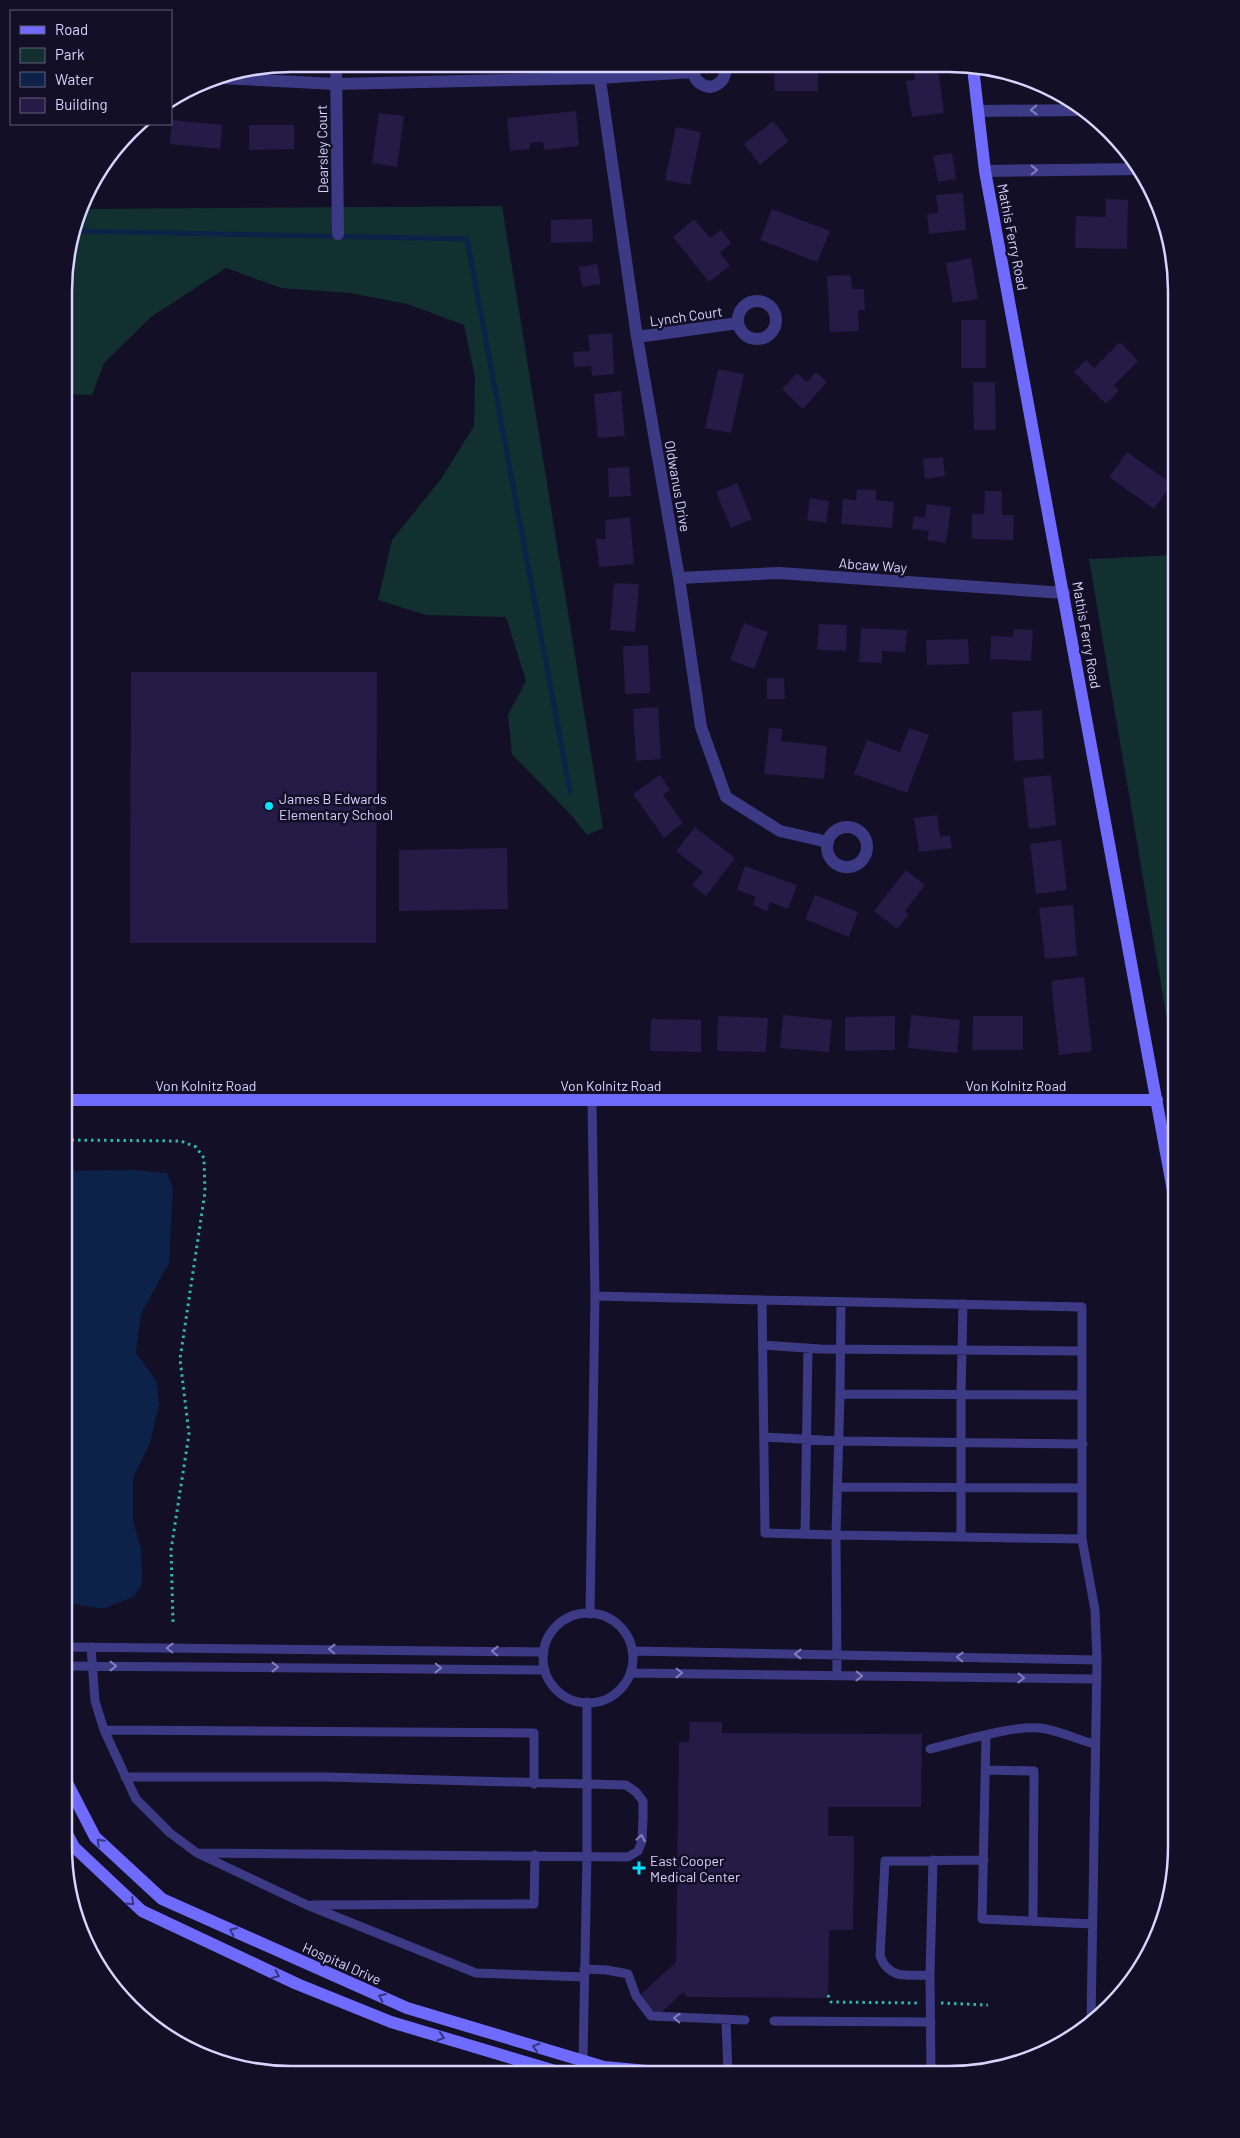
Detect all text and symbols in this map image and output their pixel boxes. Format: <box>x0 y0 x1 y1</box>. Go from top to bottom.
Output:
legend <box>10 10 172 125</box>
text: Road <box>55 20 88 38</box>
text: Park <box>55 45 85 63</box>
text: Water <box>55 70 94 88</box>
text: Building <box>55 95 108 113</box>
street label: Dearsley Court <box>313 104 331 194</box>
one-way arrow <box>1030 105 1038 116</box>
one-way arrow <box>1030 165 1038 175</box>
street label: Mathis Ferry Road <box>994 182 1032 292</box>
street label: Lynch Court <box>649 302 723 330</box>
street label: Oldwanus Drive <box>662 439 694 533</box>
street label: Abcaw Way <box>838 554 908 576</box>
street label: Mathis Ferry Road <box>1069 580 1105 690</box>
place label: James B Edwards Elementary School <box>279 790 393 823</box>
marker: James B Edwards Elementary School <box>263 800 275 812</box>
street label: Von Kolnitz Road <box>156 1077 256 1094</box>
street label: Von Kolnitz Road <box>561 1077 661 1094</box>
street label: Von Kolnitz Road <box>966 1077 1066 1094</box>
one-way arrow <box>166 1643 174 1653</box>
one-way arrow <box>328 1644 336 1654</box>
one-way arrow <box>491 1646 498 1656</box>
one-way arrow <box>794 1649 802 1659</box>
one-way arrow <box>956 1652 964 1662</box>
one-way arrow <box>109 1661 117 1671</box>
one-way arrow <box>272 1662 279 1672</box>
one-way arrow <box>434 1663 442 1673</box>
one-way arrow <box>676 1668 683 1678</box>
one-way arrow <box>856 1671 863 1681</box>
one-way arrow <box>1018 1673 1026 1683</box>
one-way arrow <box>636 1834 646 1843</box>
one-way arrow <box>97 1838 106 1847</box>
place label: East Cooper Medical Center <box>650 1852 740 1885</box>
marker: East Cooper Medical Center <box>632 1861 646 1875</box>
one-way arrow <box>126 1896 135 1905</box>
one-way arrow <box>229 1926 238 1937</box>
street label: Hospital Drive <box>300 1938 384 1988</box>
one-way arrow <box>271 1968 280 1979</box>
one-way arrow <box>378 1993 387 2003</box>
one-way arrow <box>673 2012 681 2023</box>
one-way arrow <box>436 2032 445 2042</box>
one-way arrow <box>533 2042 541 2052</box>

